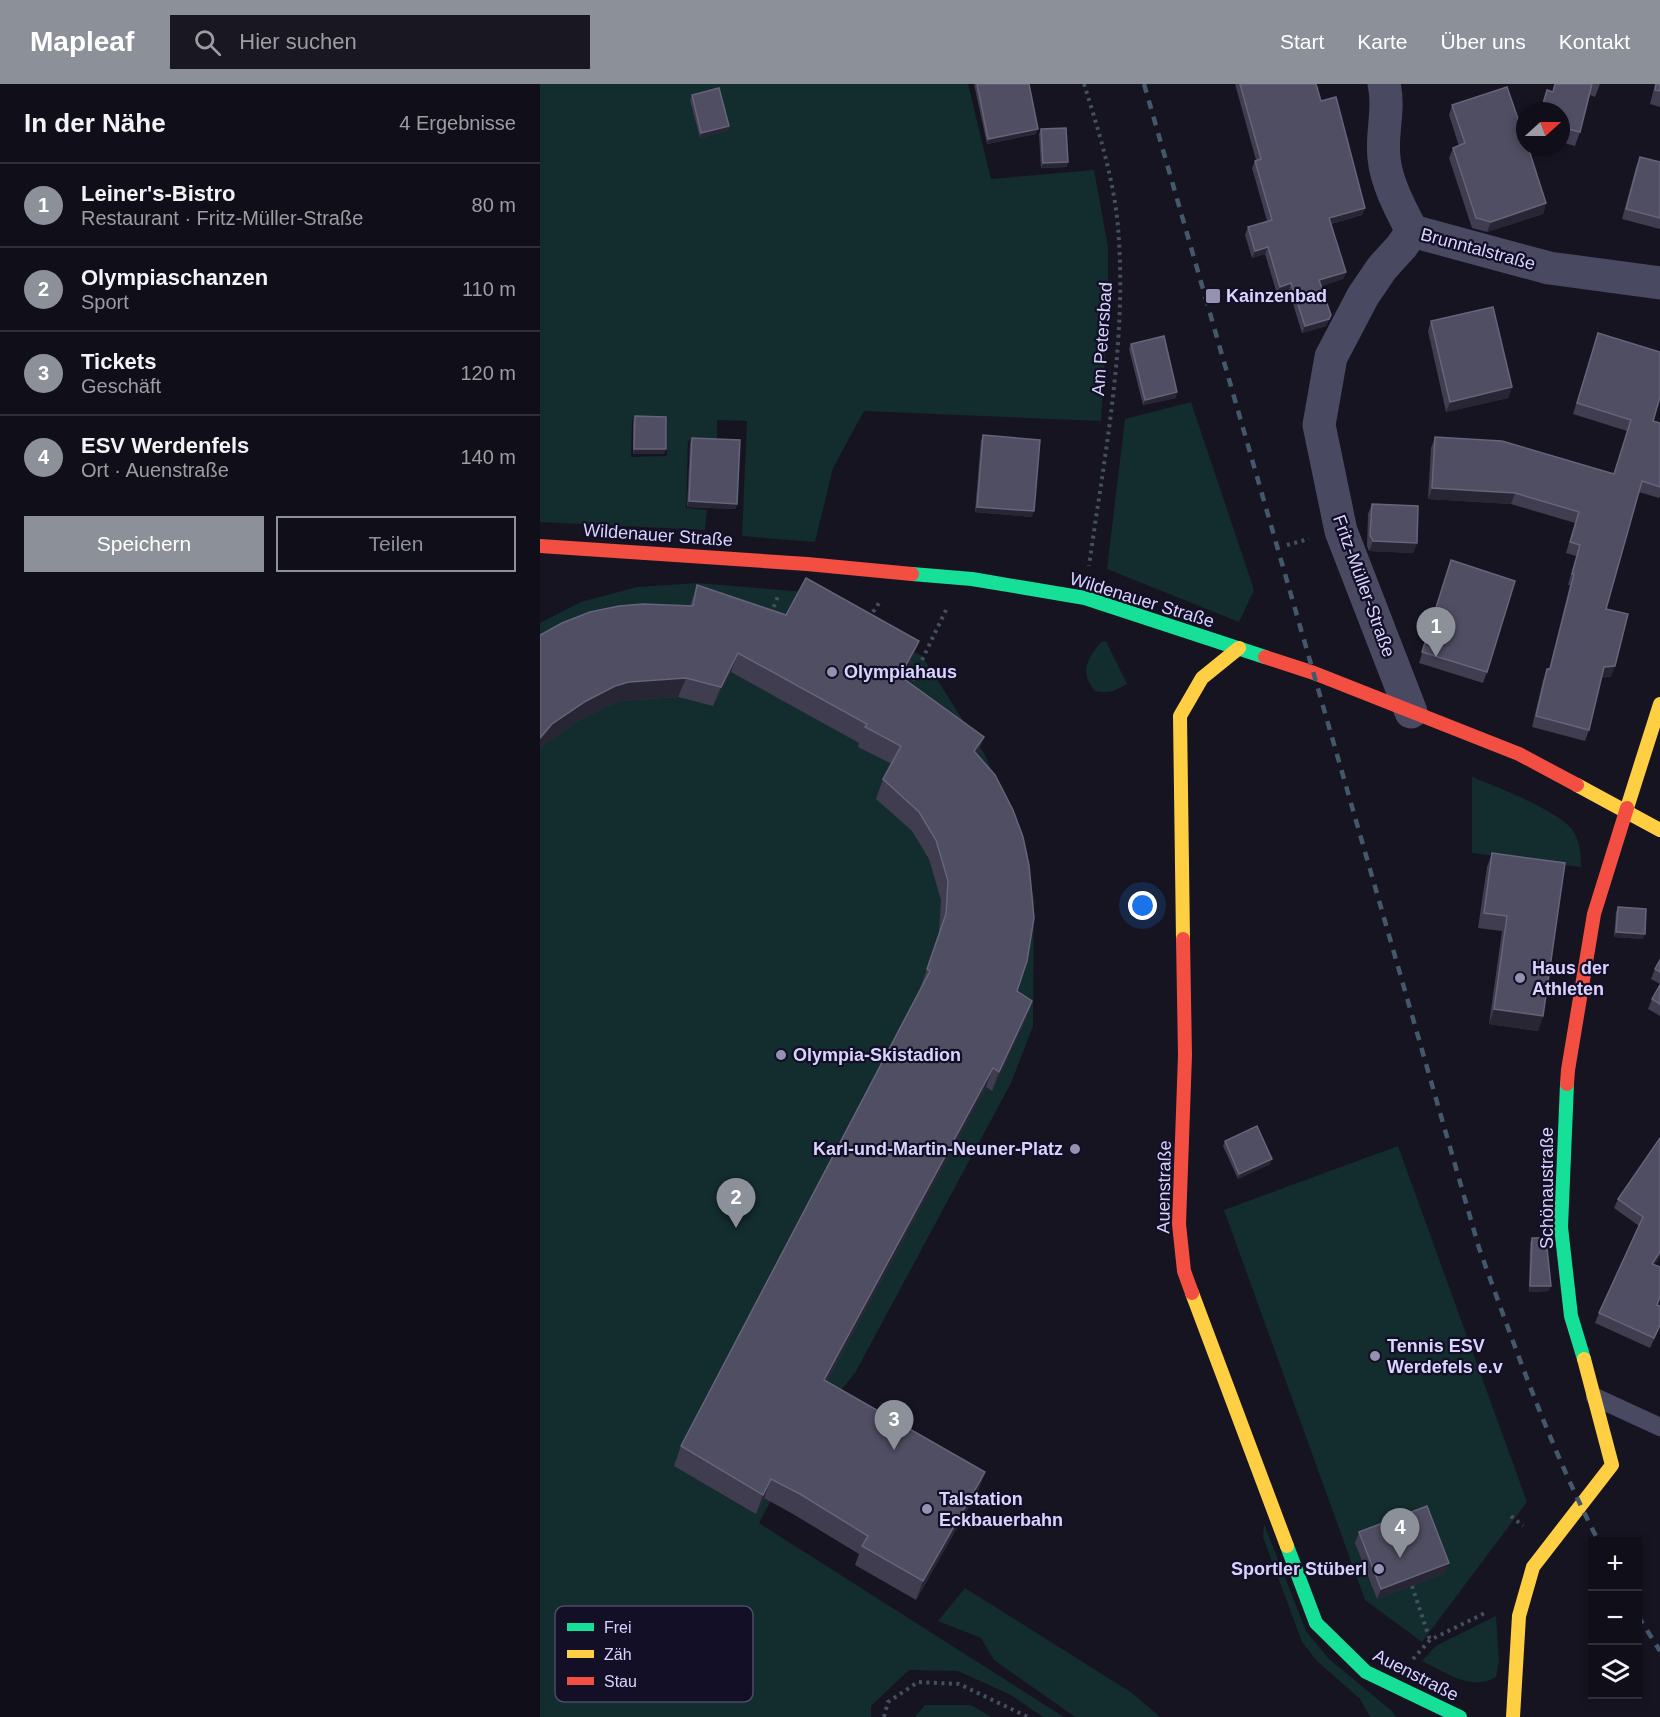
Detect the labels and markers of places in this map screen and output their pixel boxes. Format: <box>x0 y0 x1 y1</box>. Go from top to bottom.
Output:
place label: Kainzenbad <box>1226 286 1327 306</box>
marker: Kainzenbad <box>1204 287 1222 305</box>
pin: 1 <box>1416 608 1456 657</box>
place label: Olympiahaus <box>844 662 957 682</box>
marker: Olympiahaus <box>825 665 839 679</box>
place label: Haus der Athleten <box>1532 958 1609 999</box>
marker: Haus der Athleten <box>1513 971 1527 985</box>
place label: Olympia-Skistadion <box>793 1045 961 1065</box>
marker: Olympia-Skistadion <box>774 1048 788 1062</box>
place label: Karl-und-Martin-Neuner-Platz <box>813 1139 1063 1159</box>
marker: Karl-und-Martin-Neuner-Platz <box>1068 1142 1082 1156</box>
pin: 2 <box>716 1178 756 1228</box>
place label: Tennis ESV Werdefels e.v <box>1387 1336 1503 1377</box>
marker: Tennis ESV Werdefels e.v <box>1368 1349 1382 1363</box>
pin: 3 <box>874 1400 914 1450</box>
place label: Talstation Eckbauerbahn <box>939 1489 1063 1530</box>
marker: Talstation Eckbauerbahn <box>920 1502 934 1516</box>
pin: 4 <box>1380 1508 1420 1558</box>
place label: Sportler Stüberl <box>1231 1559 1367 1579</box>
marker: Sportler Stüberl <box>1372 1562 1386 1576</box>

